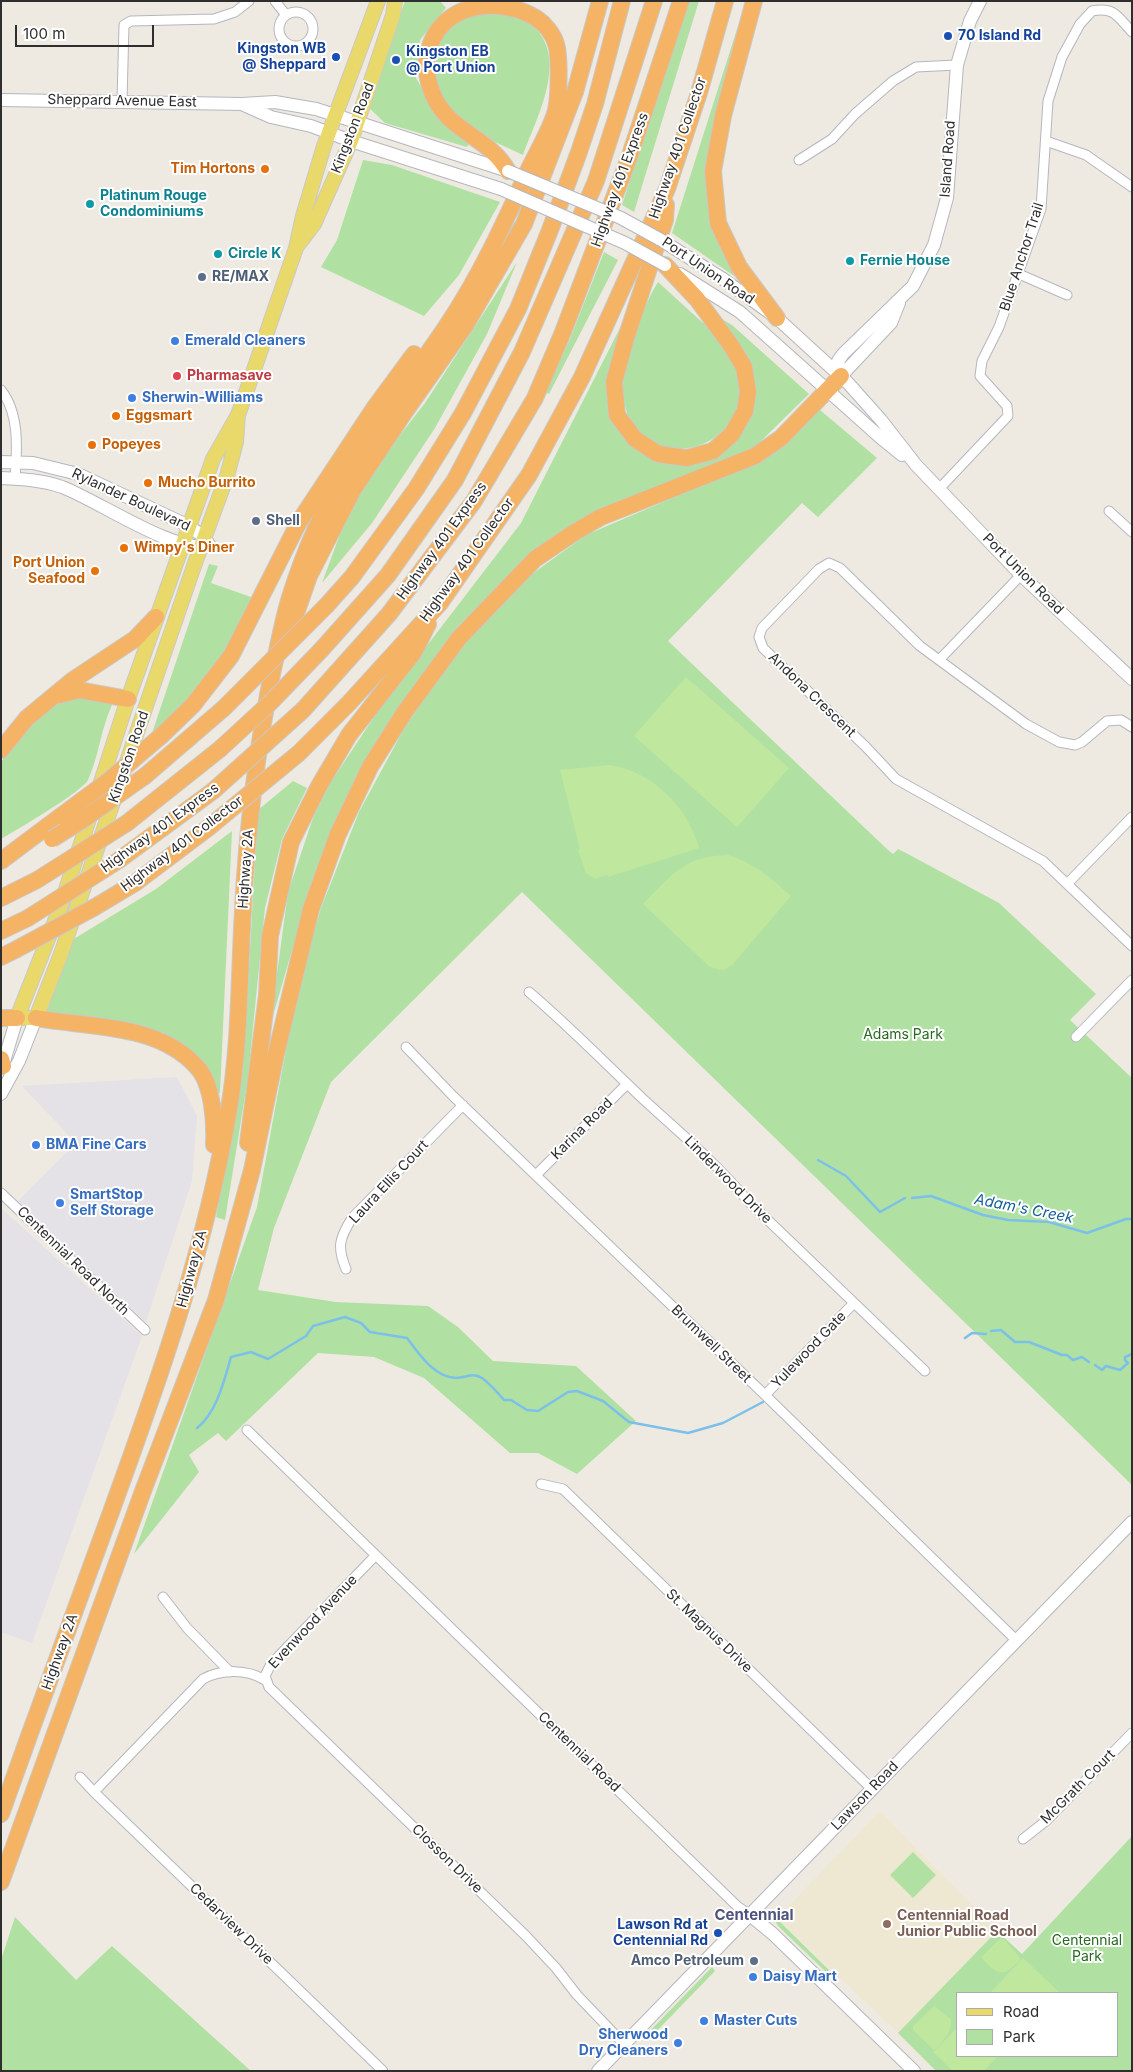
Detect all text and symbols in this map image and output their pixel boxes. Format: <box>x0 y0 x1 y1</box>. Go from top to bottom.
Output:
scale bar <box>18 15 156 47</box>
text: 100 m <box>23 24 65 43</box>
place label: 70 Island Rd <box>958 28 1041 44</box>
marker: 70 Island Rd <box>942 30 954 42</box>
place label: Kingston WB @ Sheppard <box>237 41 326 74</box>
place label: Kingston EB @ Port Union <box>406 44 496 76</box>
marker: Kingston WB @ Sheppard <box>330 51 342 63</box>
marker: Kingston EB @ Port Union <box>390 54 402 66</box>
street label: Highway 401 Collector <box>646 75 710 221</box>
street label: Kingston Road <box>328 80 378 176</box>
street label: Sheppard Avenue East <box>47 91 197 111</box>
street label: Highway 401 Express <box>588 111 652 249</box>
street label: Island Road <box>937 120 959 198</box>
place label: Tim Hortons <box>171 161 255 177</box>
marker: Tim Hortons <box>259 163 271 175</box>
place label: Platinum Rouge Condominiums <box>100 188 207 220</box>
marker: Platinum Rouge Condominiums <box>84 198 96 210</box>
street label: Blue Anchor Trail <box>997 201 1047 313</box>
street label: Port Union Road <box>659 234 757 308</box>
place label: Circle K <box>228 246 281 262</box>
marker: Circle K <box>212 248 224 260</box>
place label: Fernie House <box>860 253 950 269</box>
marker: Fernie House <box>844 255 856 267</box>
place label: RE/MAX <box>212 269 269 285</box>
marker: RE/MAX <box>196 271 208 283</box>
place label: Emerald Cleaners <box>185 333 306 349</box>
marker: Emerald Cleaners <box>169 335 181 347</box>
place label: Pharmasave <box>187 368 272 384</box>
marker: Pharmasave <box>171 370 183 382</box>
place label: Sherwin-Williams <box>142 390 263 406</box>
marker: Sherwin-Williams <box>126 392 138 404</box>
place label: Eggsmart <box>126 408 192 424</box>
marker: Eggsmart <box>110 410 122 422</box>
place label: Popeyes <box>102 437 161 453</box>
marker: Popeyes <box>86 439 98 451</box>
street label: Rylander Boulevard <box>69 465 193 535</box>
place label: Mucho Burrito <box>158 475 256 491</box>
marker: Mucho Burrito <box>142 477 154 489</box>
street label: Highway 401 Express <box>394 479 490 603</box>
street label: Highway 401 Collector <box>416 495 518 625</box>
place label: Shell <box>266 513 300 529</box>
marker: Shell <box>250 515 262 527</box>
street label: Port Union Road <box>979 530 1067 618</box>
place label: Wimpy's Diner <box>134 540 235 556</box>
marker: Wimpy's Diner <box>118 542 130 554</box>
place label: Port Union Seafood <box>13 555 85 588</box>
marker: Port Union Seafood <box>89 565 101 577</box>
street label: Andona Crescent <box>765 649 859 741</box>
street label: Kingston Road <box>105 709 153 805</box>
street label: Highway 401 Express <box>98 780 222 876</box>
street label: Highway 401 Collector <box>118 793 246 895</box>
street label: Highway 2A <box>235 829 257 909</box>
park label: Adams Park <box>863 1027 943 1043</box>
street label: Karina Road <box>548 1095 616 1163</box>
street label: Linderwood Drive <box>681 1133 775 1227</box>
place label: BMA Fine Cars <box>46 1137 146 1153</box>
street label: Laura Ellis Court <box>346 1137 432 1227</box>
marker: BMA Fine Cars <box>30 1139 42 1151</box>
place label: SmartStop Self Storage <box>70 1187 154 1220</box>
water label: Adam's Creek <box>973 1191 1075 1227</box>
marker: SmartStop Self Storage <box>54 1197 66 1209</box>
street label: Centennial Road North <box>13 1203 133 1319</box>
street label: Highway 2A <box>174 1228 210 1310</box>
street label: Brumwell Street <box>668 1302 754 1386</box>
street label: Yulewood Gate <box>768 1308 850 1392</box>
street label: Evenwood Avenue <box>265 1572 361 1672</box>
street label: St. Magnus Drive <box>662 1586 756 1676</box>
street label: Highway 2A <box>38 1612 82 1692</box>
street label: Centennial Road <box>534 1708 624 1796</box>
street label: McGrath Court <box>1037 1746 1119 1828</box>
street label: Lawson Road <box>828 1758 902 1834</box>
street label: Closson Drive <box>408 1821 486 1897</box>
street label: Cedarview Drive <box>186 1880 276 1968</box>
district label: Centennial <box>714 1906 794 1924</box>
place label: Centennial Road Junior Public School <box>897 1908 1037 1940</box>
place label: Lawson Rd at Centennial Rd <box>613 1917 708 1950</box>
marker: Centennial Road Junior Public School <box>881 1918 893 1930</box>
marker: Lawson Rd at Centennial Rd <box>712 1927 724 1939</box>
park label: Centennial Park <box>1052 1933 1122 1965</box>
place label: Amco Petroleum <box>631 1953 744 1969</box>
marker: Amco Petroleum <box>748 1955 760 1967</box>
place label: Daisy Mart <box>763 1969 837 1985</box>
marker: Daisy Mart <box>747 1971 759 1983</box>
legend <box>956 1992 1118 2057</box>
text: Road <box>1003 2002 1039 2021</box>
place label: Master Cuts <box>714 2013 797 2029</box>
marker: Master Cuts <box>698 2015 710 2027</box>
place label: Sherwood Dry Cleaners <box>579 2027 668 2060</box>
text: Park <box>1003 2027 1035 2046</box>
marker: Sherwood Dry Cleaners <box>672 2037 684 2049</box>

